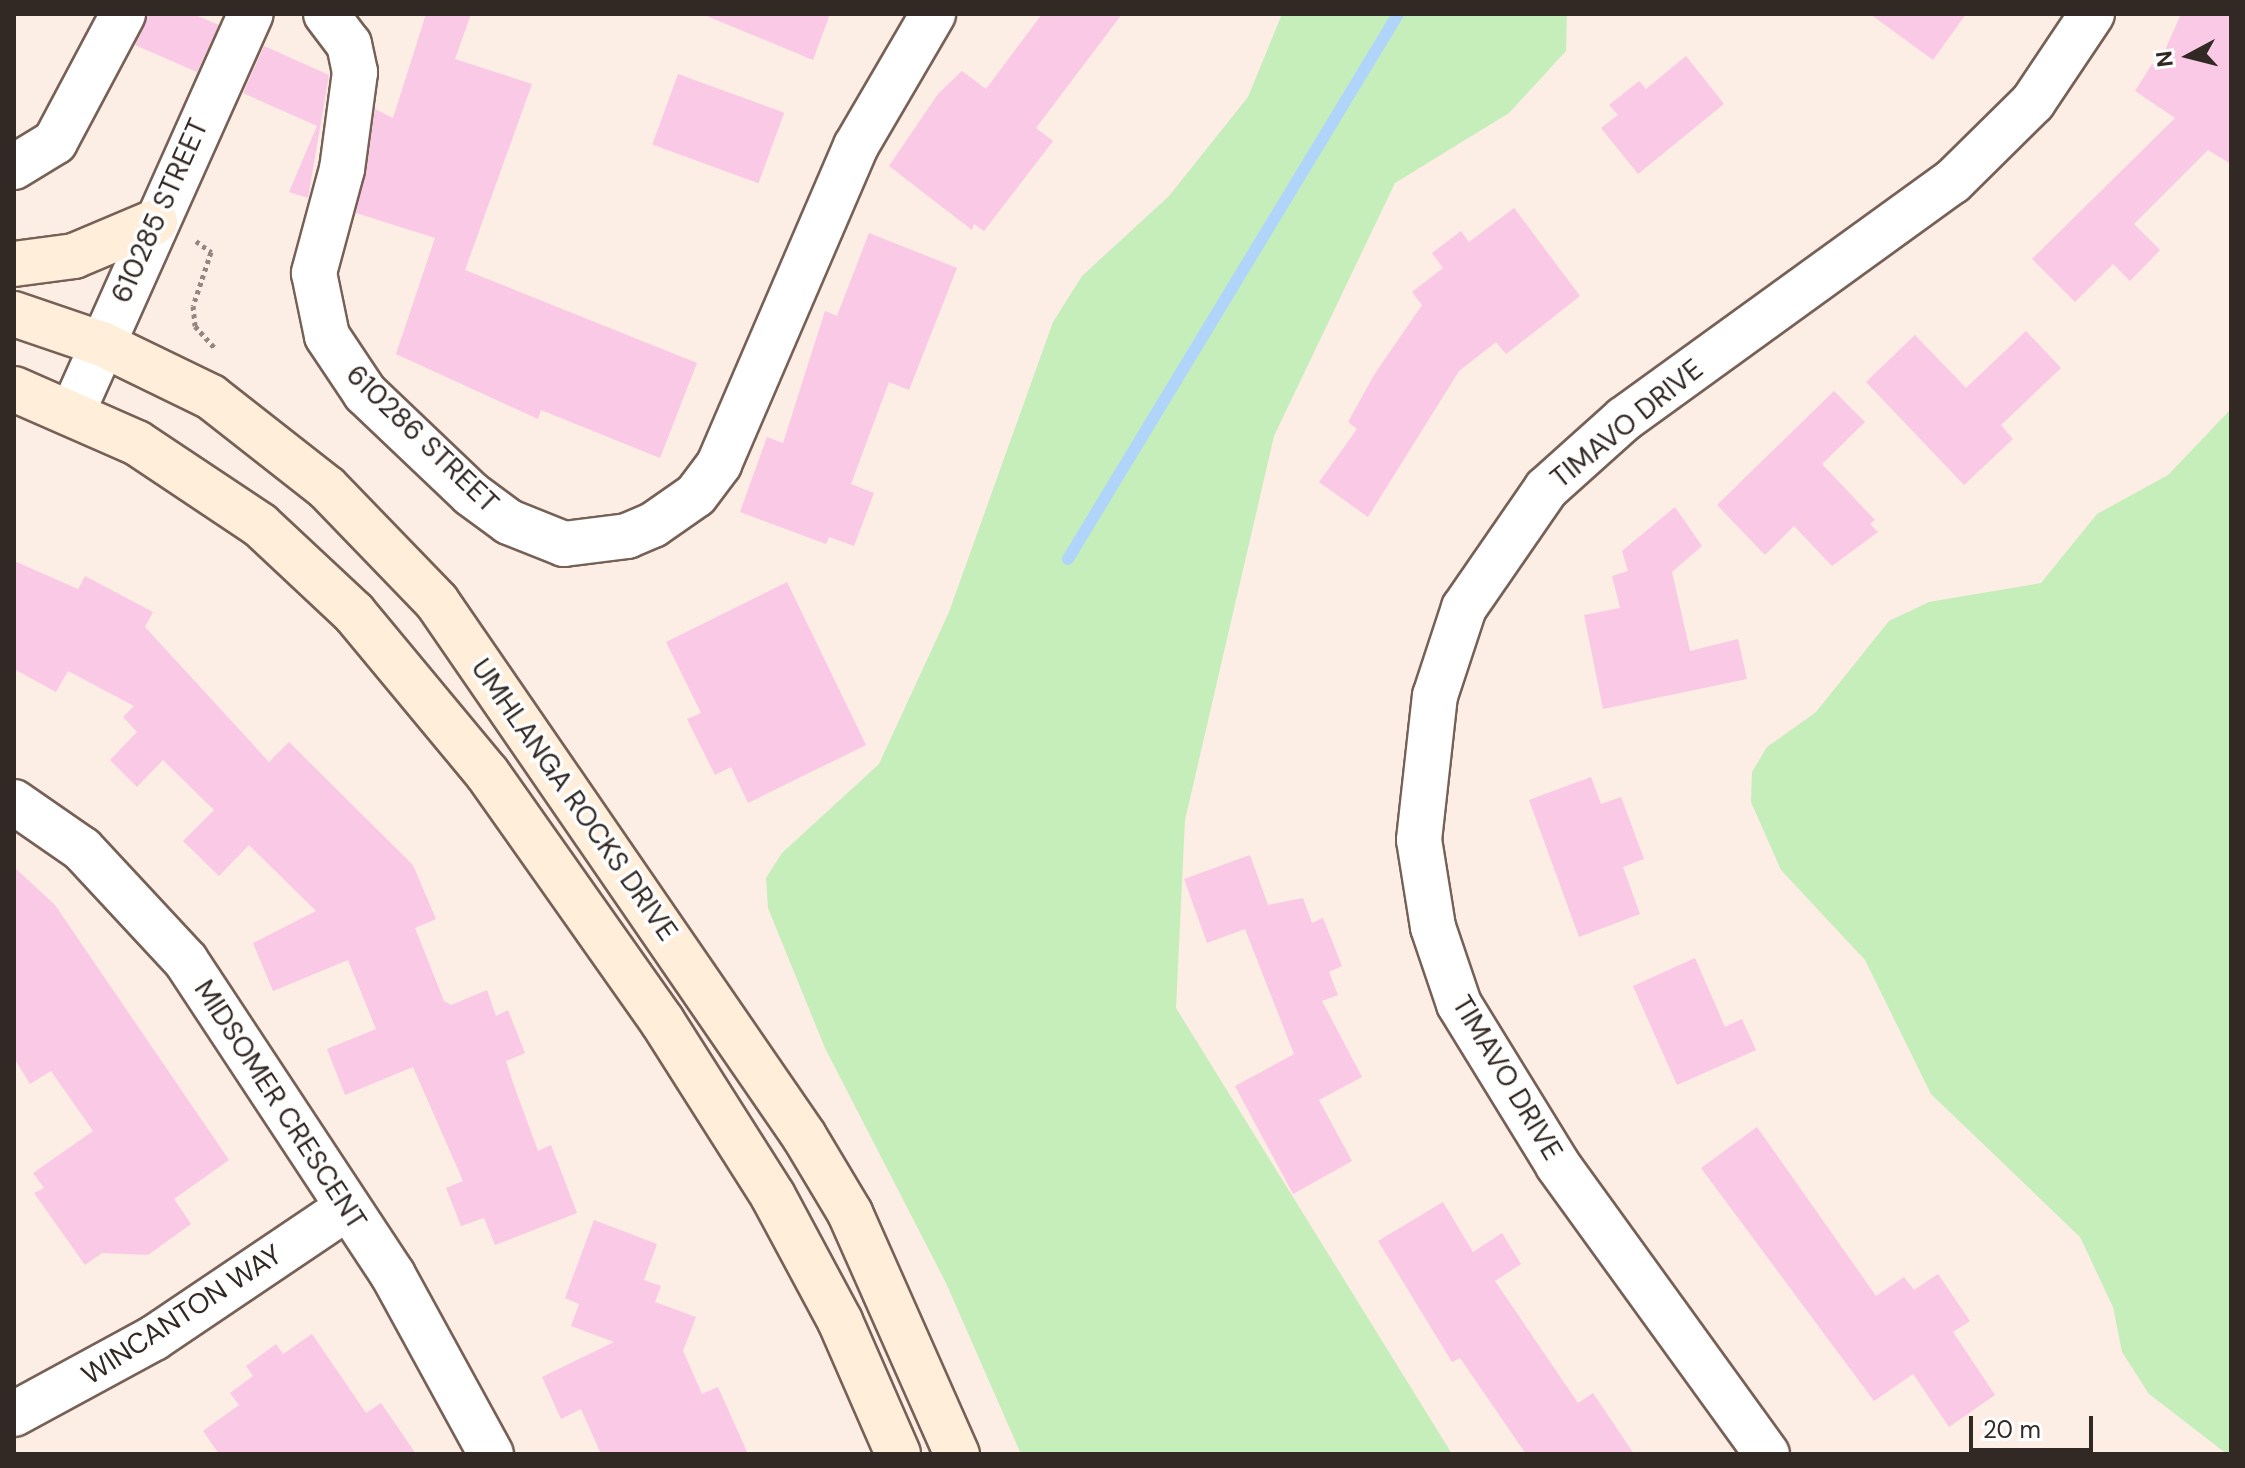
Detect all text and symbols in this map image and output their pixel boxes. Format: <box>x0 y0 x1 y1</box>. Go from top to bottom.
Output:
north arrow <box>2149 16 2229 96</box>
text: N <box>2149 49 2180 69</box>
street label: 610285 STREET <box>104 114 216 308</box>
street label: TIMAVO DRIVE <box>1544 352 1710 496</box>
street label: 610286 STREET <box>339 358 505 520</box>
street label: UMHLANGA ROCKS DRIVE <box>464 653 684 947</box>
street label: MIDSOMER CRESCENT <box>187 974 373 1236</box>
street label: TIMAVO DRIVE <box>1445 990 1569 1166</box>
street label: WINCANTON WAY <box>76 1238 288 1392</box>
scale bar <box>1973 1400 2097 1450</box>
text: 20 m <box>1983 1414 2041 1445</box>

